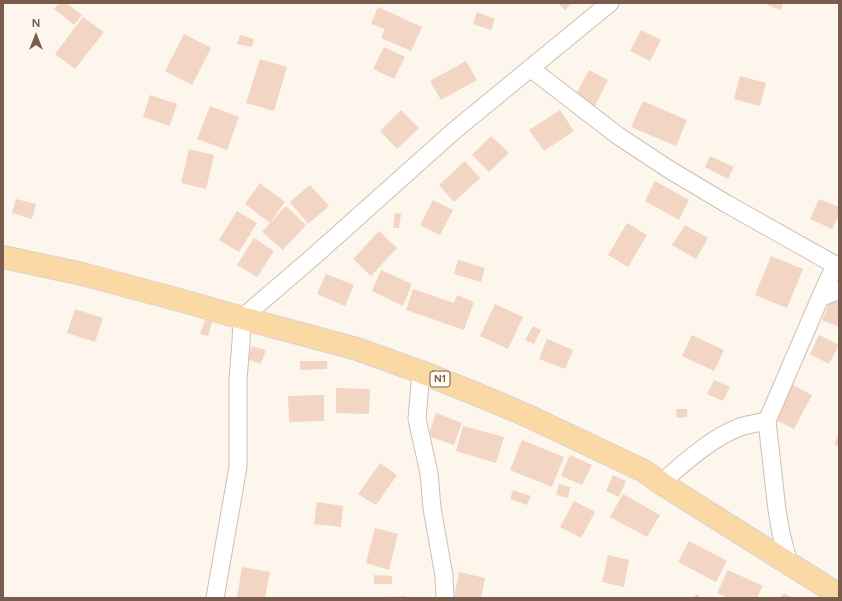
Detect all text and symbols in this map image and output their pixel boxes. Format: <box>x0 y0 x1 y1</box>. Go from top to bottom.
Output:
north arrow <box>16 16 56 56</box>
text: N <box>32 17 40 30</box>
road number: N1 <box>430 371 450 387</box>

